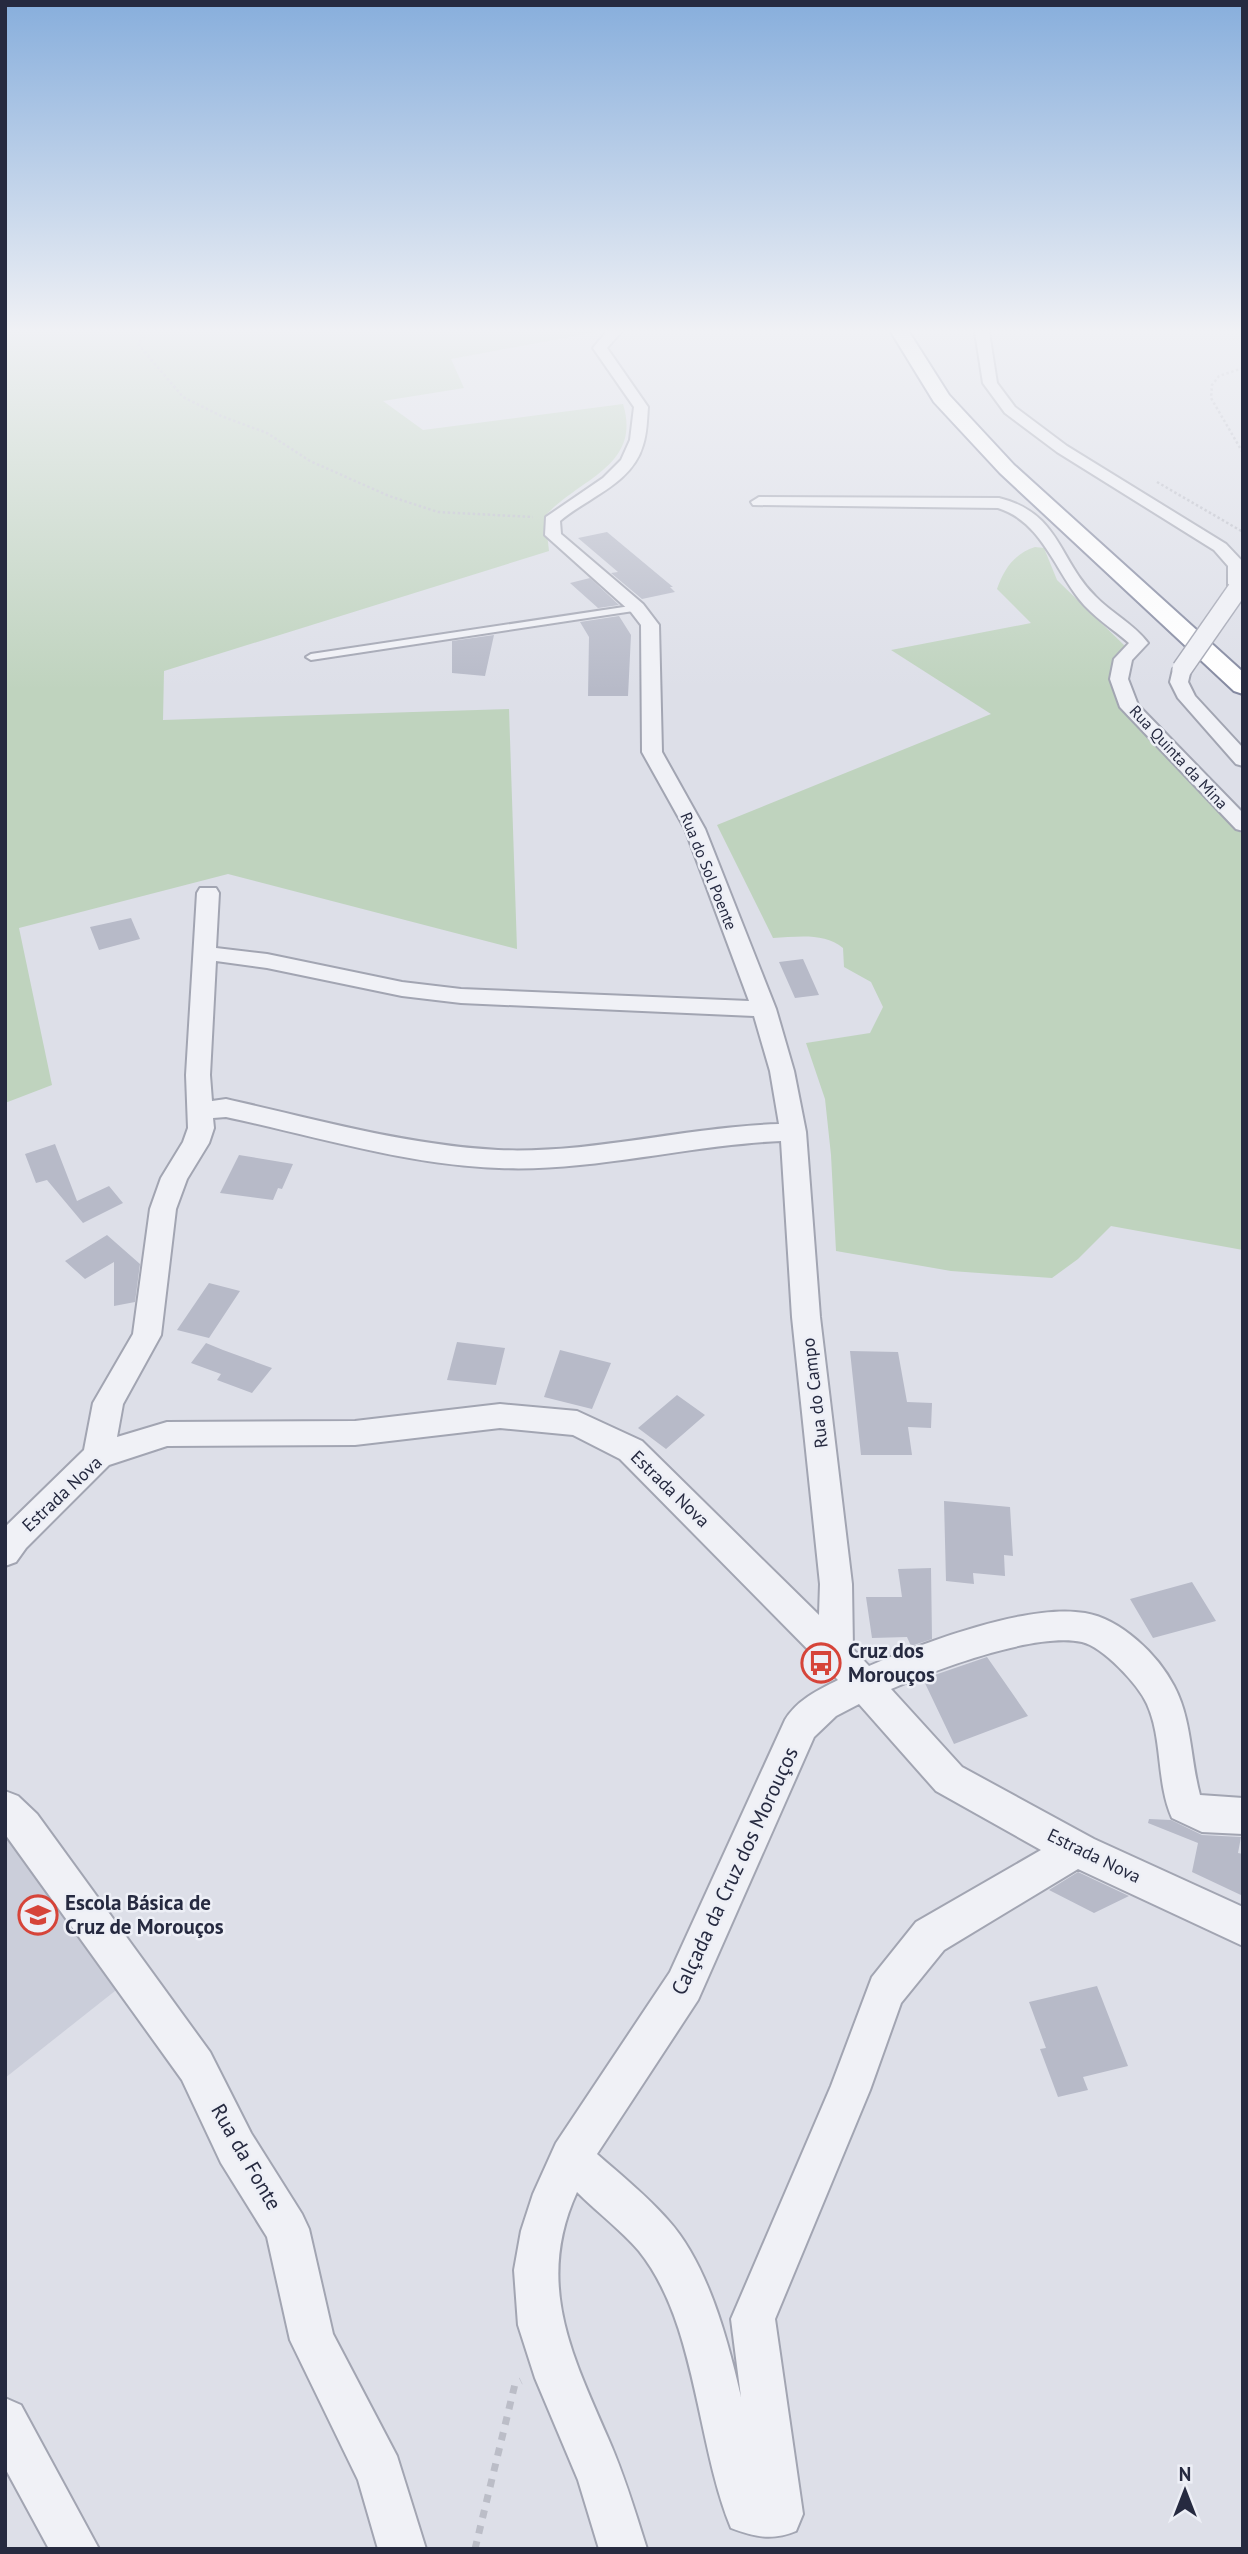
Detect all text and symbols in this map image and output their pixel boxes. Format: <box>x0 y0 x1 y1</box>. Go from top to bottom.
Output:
street label: Rua Quinta da Mina <box>1126 701 1232 813</box>
street label: Rua do Sol Poente <box>676 809 742 933</box>
street label: Rua do Campo <box>796 1337 833 1450</box>
street label: Estrada Nova <box>626 1445 715 1532</box>
street label: Estrada Nova <box>17 1451 106 1536</box>
place label: Cruz dos Morouços <box>848 1637 935 1688</box>
bus stop icon: Cruz dos Morouços <box>800 1642 842 1684</box>
street label: Calçada da Cruz dos Morouços <box>665 1742 804 1999</box>
street label: Estrada Nova <box>1044 1823 1145 1888</box>
place label: Escola Básica de Cruz de Morouços <box>65 1889 224 1940</box>
school or university icon: Escola Básica de Cruz de Morouços <box>17 1894 59 1936</box>
street label: Rua da Fonte <box>205 2099 288 2215</box>
north arrow <box>1150 2456 1220 2526</box>
text: N <box>1179 2462 1191 2486</box>

